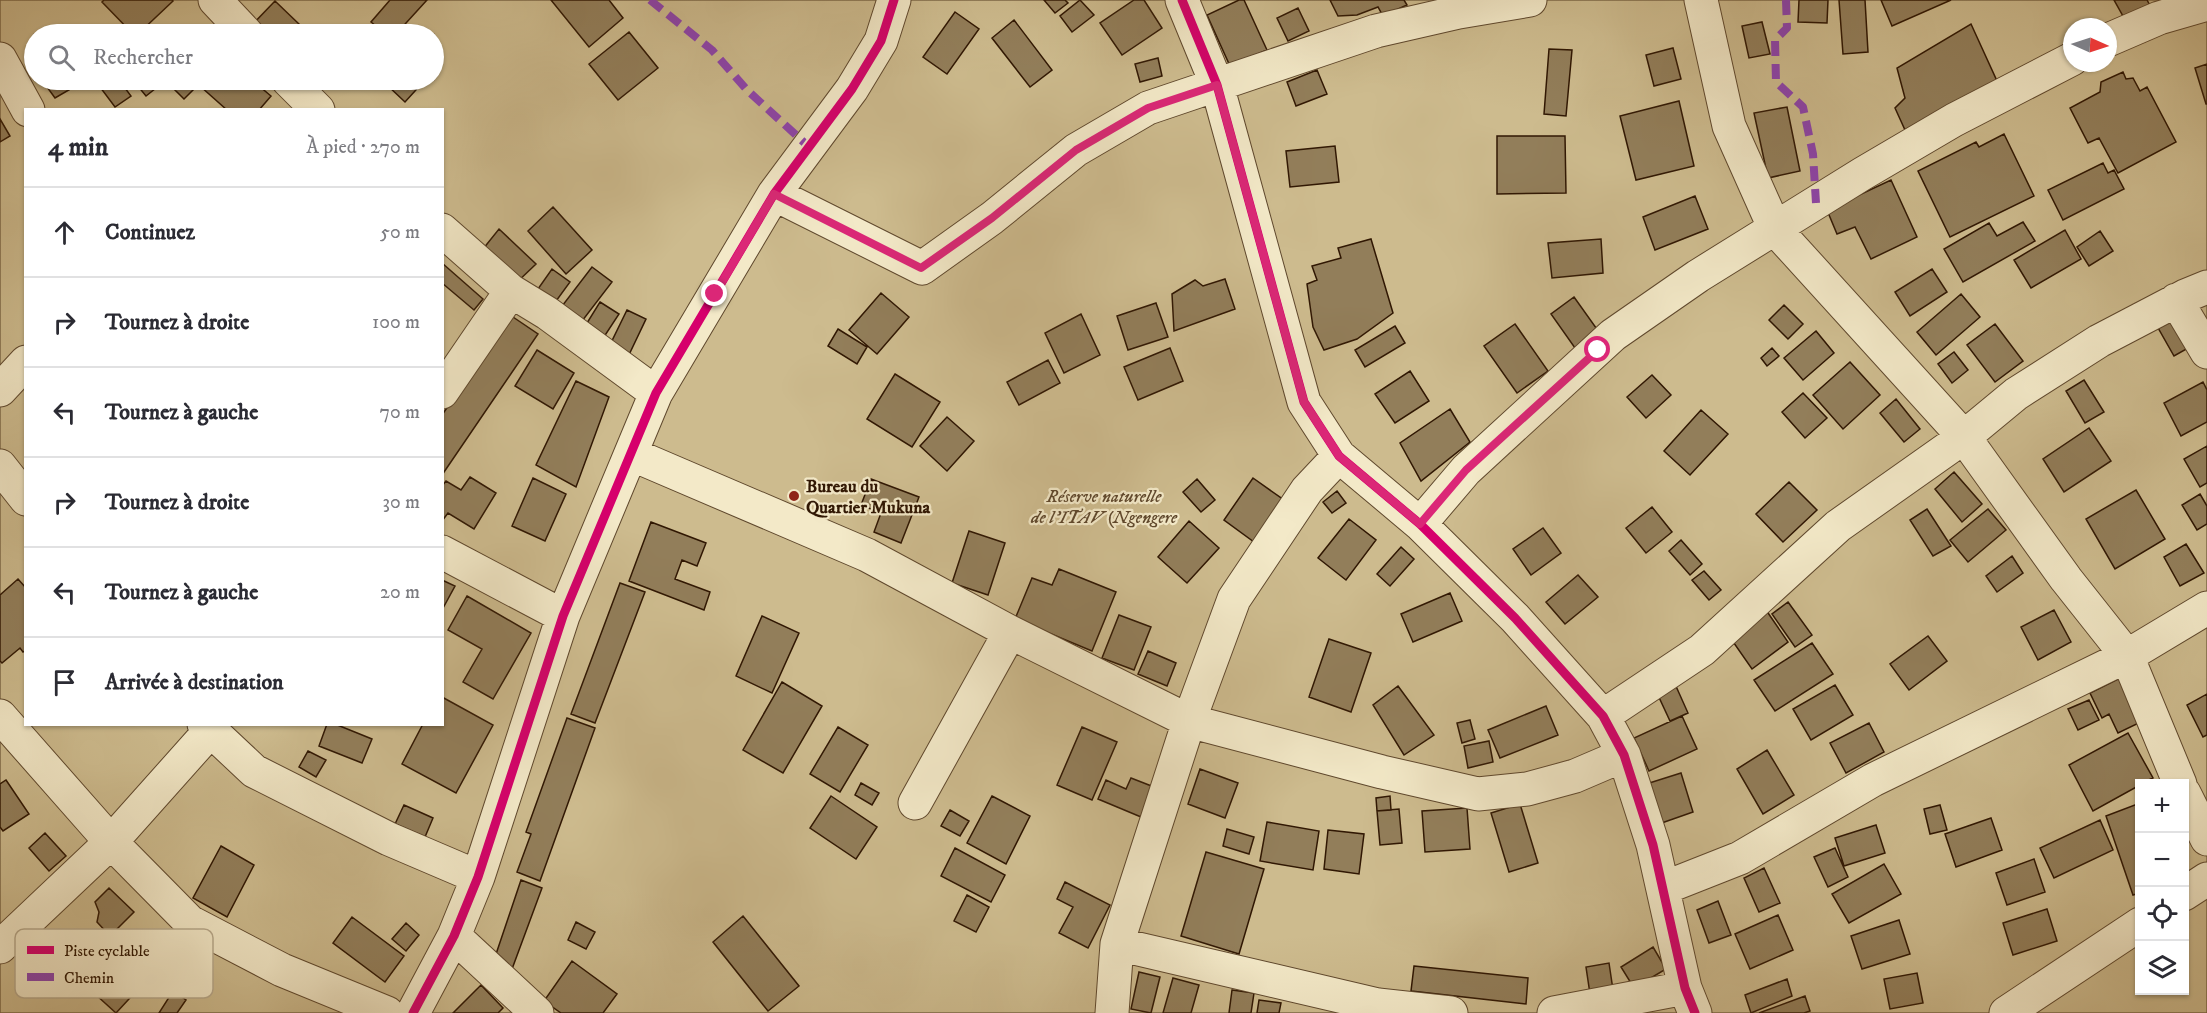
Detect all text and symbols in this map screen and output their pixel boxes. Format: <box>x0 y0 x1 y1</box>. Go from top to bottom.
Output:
north arrow <box>2063 18 2117 72</box>
search box <box>24 24 444 90</box>
icon: search <box>45 41 78 74</box>
text: Rechercher <box>93 44 193 71</box>
text: 4 min <box>48 131 108 164</box>
text: À pied · 270 m <box>306 135 420 160</box>
icon: ahead <box>48 216 81 249</box>
text: Continuez <box>105 219 195 246</box>
text: 50 m <box>380 220 420 245</box>
route end <box>701 280 727 306</box>
icon: right <box>48 306 81 339</box>
text: Tournez à droite <box>105 309 249 336</box>
text: 100 m <box>372 310 420 335</box>
route start <box>1584 336 1610 362</box>
icon: left <box>48 396 81 429</box>
text: Tournez à gauche <box>105 399 258 426</box>
text: 70 m <box>379 400 420 425</box>
place label: Bureau du Quartier Mukuna <box>806 476 931 519</box>
icon: right <box>48 486 81 519</box>
park label: Réserve naturelle de l'ITAV (Ngengere <box>1030 486 1178 529</box>
text: Tournez à droite <box>105 489 249 516</box>
marker: Bureau du Quartier Mukuna <box>787 489 801 503</box>
text: 30 m <box>382 490 420 515</box>
icon: left <box>48 576 81 609</box>
text: Tournez à gauche <box>105 579 258 606</box>
text: 20 m <box>380 580 420 605</box>
icon: arrive <box>48 666 81 699</box>
text: Arrivée à destination <box>105 669 284 696</box>
map controls <box>2135 779 2189 995</box>
button: + <box>2135 779 2189 833</box>
button: − <box>2135 833 2189 887</box>
button: locate <box>2135 887 2189 941</box>
legend <box>15 929 213 998</box>
text: Piste cyclable <box>64 941 150 961</box>
button: layers <box>2135 941 2189 995</box>
text: Chemin <box>64 968 115 988</box>

